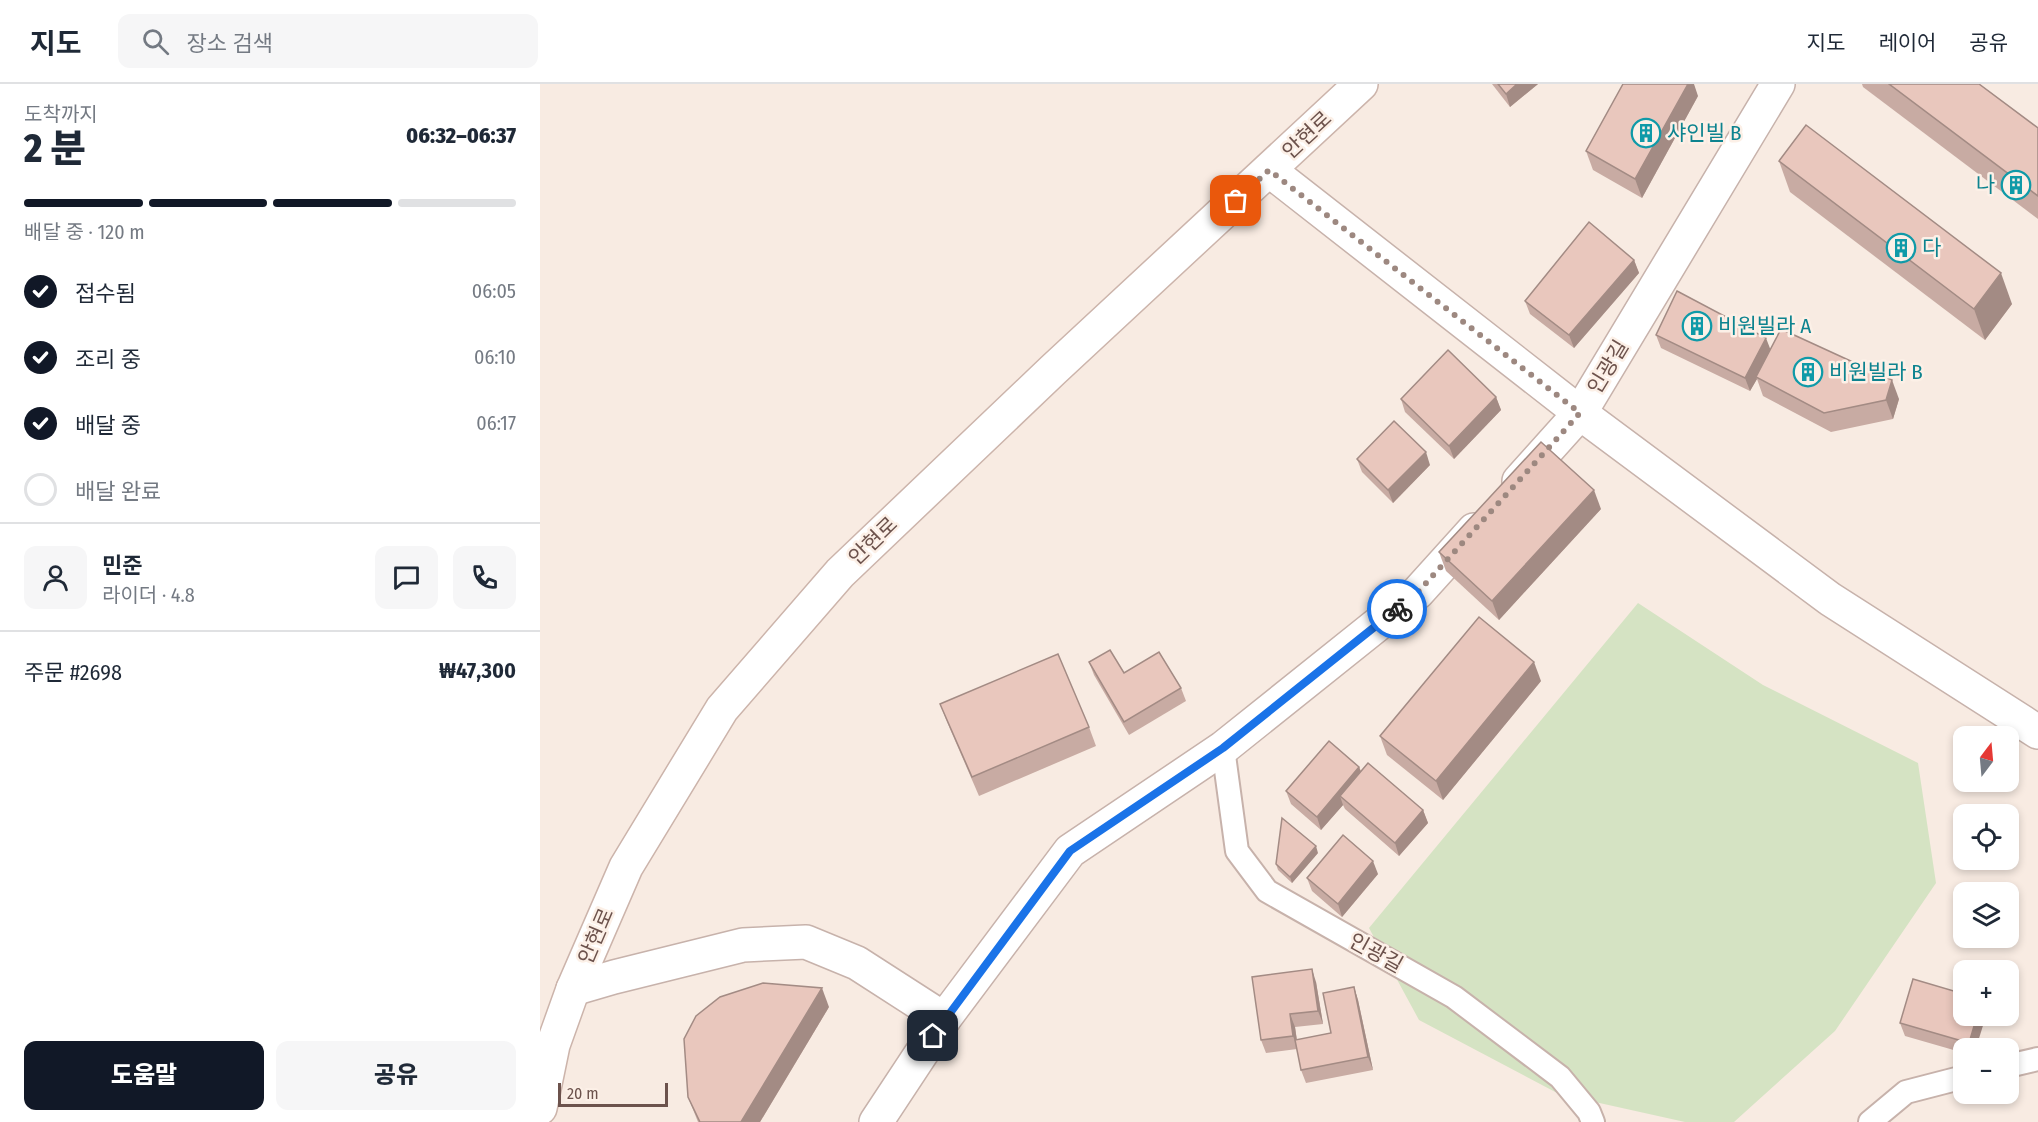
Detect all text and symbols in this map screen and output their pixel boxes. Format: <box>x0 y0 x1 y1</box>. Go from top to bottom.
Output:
search box <box>118 14 538 68</box>
icon: search <box>139 25 172 58</box>
text: 지도 <box>30 27 82 60</box>
text: 장소 검색 <box>187 30 273 57</box>
text: 지도 <box>1807 30 1845 56</box>
text: 레이어 <box>1878 30 1936 56</box>
text: 공유 <box>1969 30 2008 56</box>
text: 도착까지 <box>24 102 98 126</box>
street label: 안현로 <box>1277 106 1337 164</box>
building icon: 샤인빌 B <box>1630 117 1662 149</box>
place label: 샤인빌 B <box>1667 120 1741 146</box>
text: 06:32–06:37 <box>406 122 516 149</box>
text: 2 분 <box>24 126 86 172</box>
building icon: 나 <box>2000 169 2032 201</box>
place label: 나 <box>1976 172 1995 198</box>
pin <box>1210 175 1261 226</box>
icon: bag <box>1219 184 1252 217</box>
text: 배달 중 · 120 m <box>24 220 145 244</box>
building icon: 다 <box>1885 232 1917 264</box>
place label: 다 <box>1922 235 1941 261</box>
icon: check <box>24 275 57 308</box>
text: 06:05 <box>472 279 516 303</box>
text: 접수됨 <box>75 280 136 307</box>
building icon: 비원빌라 A <box>1681 310 1713 342</box>
place label: 비원빌라 A <box>1718 313 1811 339</box>
street label: 인광길 <box>1582 335 1634 399</box>
icon: check <box>24 341 57 374</box>
text: 06:10 <box>474 345 516 369</box>
text: 조리 중 <box>75 346 141 373</box>
building icon: 비원빌라 B <box>1792 356 1824 388</box>
place label: 비원빌라 B <box>1829 359 1923 385</box>
icon: check <box>24 407 57 440</box>
text: 06:17 <box>476 411 516 435</box>
text: 배달 중 <box>75 412 141 439</box>
text: 배달 완료 <box>75 478 161 505</box>
street label: 안현로 <box>843 512 903 570</box>
button: person <box>24 546 87 609</box>
button: chat <box>375 546 438 609</box>
button: phone <box>453 546 516 609</box>
text: 민준 <box>102 552 142 579</box>
courier <box>1367 579 1427 639</box>
text: 라이더 · 4.8 <box>102 583 195 607</box>
icon: bike <box>1381 593 1414 626</box>
text: ₩47,300 <box>439 657 516 684</box>
text: 주문 #2698 <box>24 659 122 686</box>
north arrow <box>1953 726 2019 792</box>
map controls <box>1953 726 2019 1104</box>
button: locate <box>1953 804 2019 870</box>
button: layers <box>1953 882 2019 948</box>
street label: 안현로 <box>573 904 619 968</box>
street label: 인광길 <box>1344 928 1408 978</box>
button: + <box>1953 960 2019 1026</box>
pin <box>907 1010 958 1061</box>
icon: home <box>916 1019 949 1052</box>
button: − <box>1953 1038 2019 1104</box>
button: 도움말 <box>24 1041 264 1110</box>
button: 공유 <box>276 1041 516 1110</box>
scale bar <box>558 1080 668 1108</box>
text: 20 m <box>567 1084 598 1103</box>

